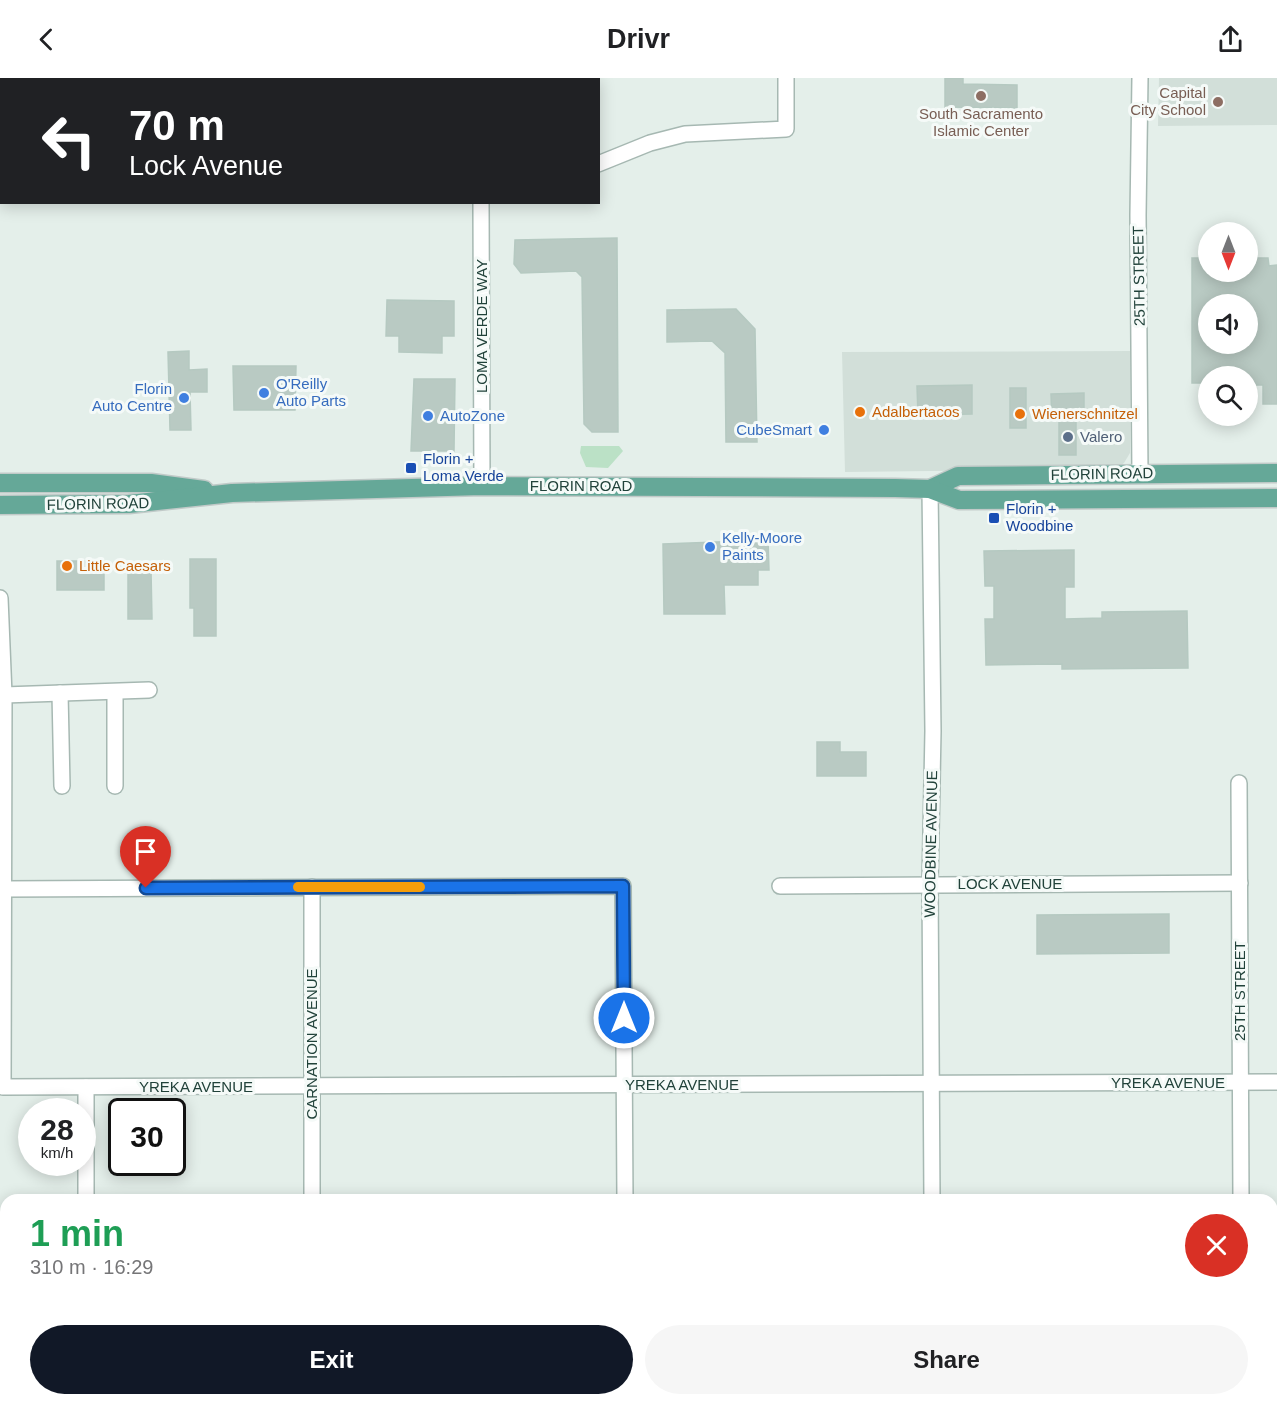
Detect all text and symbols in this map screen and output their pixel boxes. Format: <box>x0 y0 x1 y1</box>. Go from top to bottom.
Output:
icon: back <box>30 23 63 56</box>
icon: share <box>1214 23 1247 56</box>
text: Drivr <box>607 24 670 54</box>
place label: Capital City School <box>1130 84 1206 118</box>
marker: South Sacramento Islamic Center <box>974 89 988 103</box>
marker: Capital City School <box>1211 95 1225 109</box>
icon: left <box>30 102 108 180</box>
text: 70 m <box>129 102 225 149</box>
place label: South Sacramento Islamic Center <box>919 105 1043 139</box>
text: Lock Avenue <box>129 151 283 181</box>
north arrow <box>1198 222 1258 282</box>
map controls <box>1198 222 1258 426</box>
street label: 25TH STREET <box>1129 226 1148 326</box>
street label: LOMA VERDE WAY <box>473 259 490 393</box>
button: sound <box>1198 294 1258 354</box>
button: search <box>1198 366 1258 426</box>
place label: O'Reilly Auto Parts <box>276 375 346 409</box>
place label: Florin Auto Centre <box>92 380 172 414</box>
marker: O'Reilly Auto Parts <box>257 386 271 400</box>
marker: Florin Auto Centre <box>177 391 191 405</box>
place label: Adalbertacos <box>872 403 960 420</box>
marker: Adalbertacos <box>853 405 867 419</box>
place label: Wienerschnitzel <box>1032 405 1138 422</box>
place label: AutoZone <box>440 407 505 424</box>
marker: Wienerschnitzel <box>1013 407 1027 421</box>
marker: AutoZone <box>421 409 435 423</box>
place label: CubeSmart <box>736 421 813 438</box>
marker: CubeSmart <box>817 423 831 437</box>
place label: Valero <box>1080 428 1122 445</box>
marker: Valero <box>1061 430 1075 444</box>
place label: Florin + Loma Verde <box>423 450 504 484</box>
marker: Florin + Loma Verde <box>404 461 418 475</box>
street label: FLORIN ROAD <box>1051 464 1154 483</box>
street label: FLORIN ROAD <box>530 477 632 494</box>
street label: FLORIN ROAD <box>47 494 150 513</box>
place label: Florin + Woodbine <box>1006 500 1073 534</box>
marker: Florin + Woodbine <box>987 511 1001 525</box>
place label: Kelly-Moore Paints <box>722 529 802 563</box>
marker: Kelly-Moore Paints <box>703 540 717 554</box>
place label: Little Caesars <box>79 557 171 574</box>
marker: Little Caesars <box>60 559 74 573</box>
street label: WOODBINE AVENUE <box>921 770 940 918</box>
pin <box>120 826 171 888</box>
icon: arrive <box>129 835 162 868</box>
street label: LOCK AVENUE <box>958 875 1062 892</box>
street label: 25TH STREET <box>1231 941 1248 1041</box>
street label: CARNATION AVENUE <box>303 968 320 1120</box>
position arrow <box>592 986 656 1050</box>
street label: YREKA AVENUE <box>1111 1074 1225 1091</box>
street label: YREKA AVENUE <box>625 1076 739 1093</box>
street label: YREKA AVENUE <box>139 1078 253 1095</box>
speed limit sign: 30 <box>108 1098 186 1176</box>
text: 28 <box>40 1113 74 1146</box>
text: km/h <box>41 1144 73 1161</box>
text: 1 min <box>30 1213 124 1254</box>
button: close <box>1185 1214 1248 1277</box>
text: 310 m · 16:29 <box>30 1256 153 1278</box>
button: Exit <box>30 1325 633 1394</box>
button: Share <box>645 1325 1248 1394</box>

